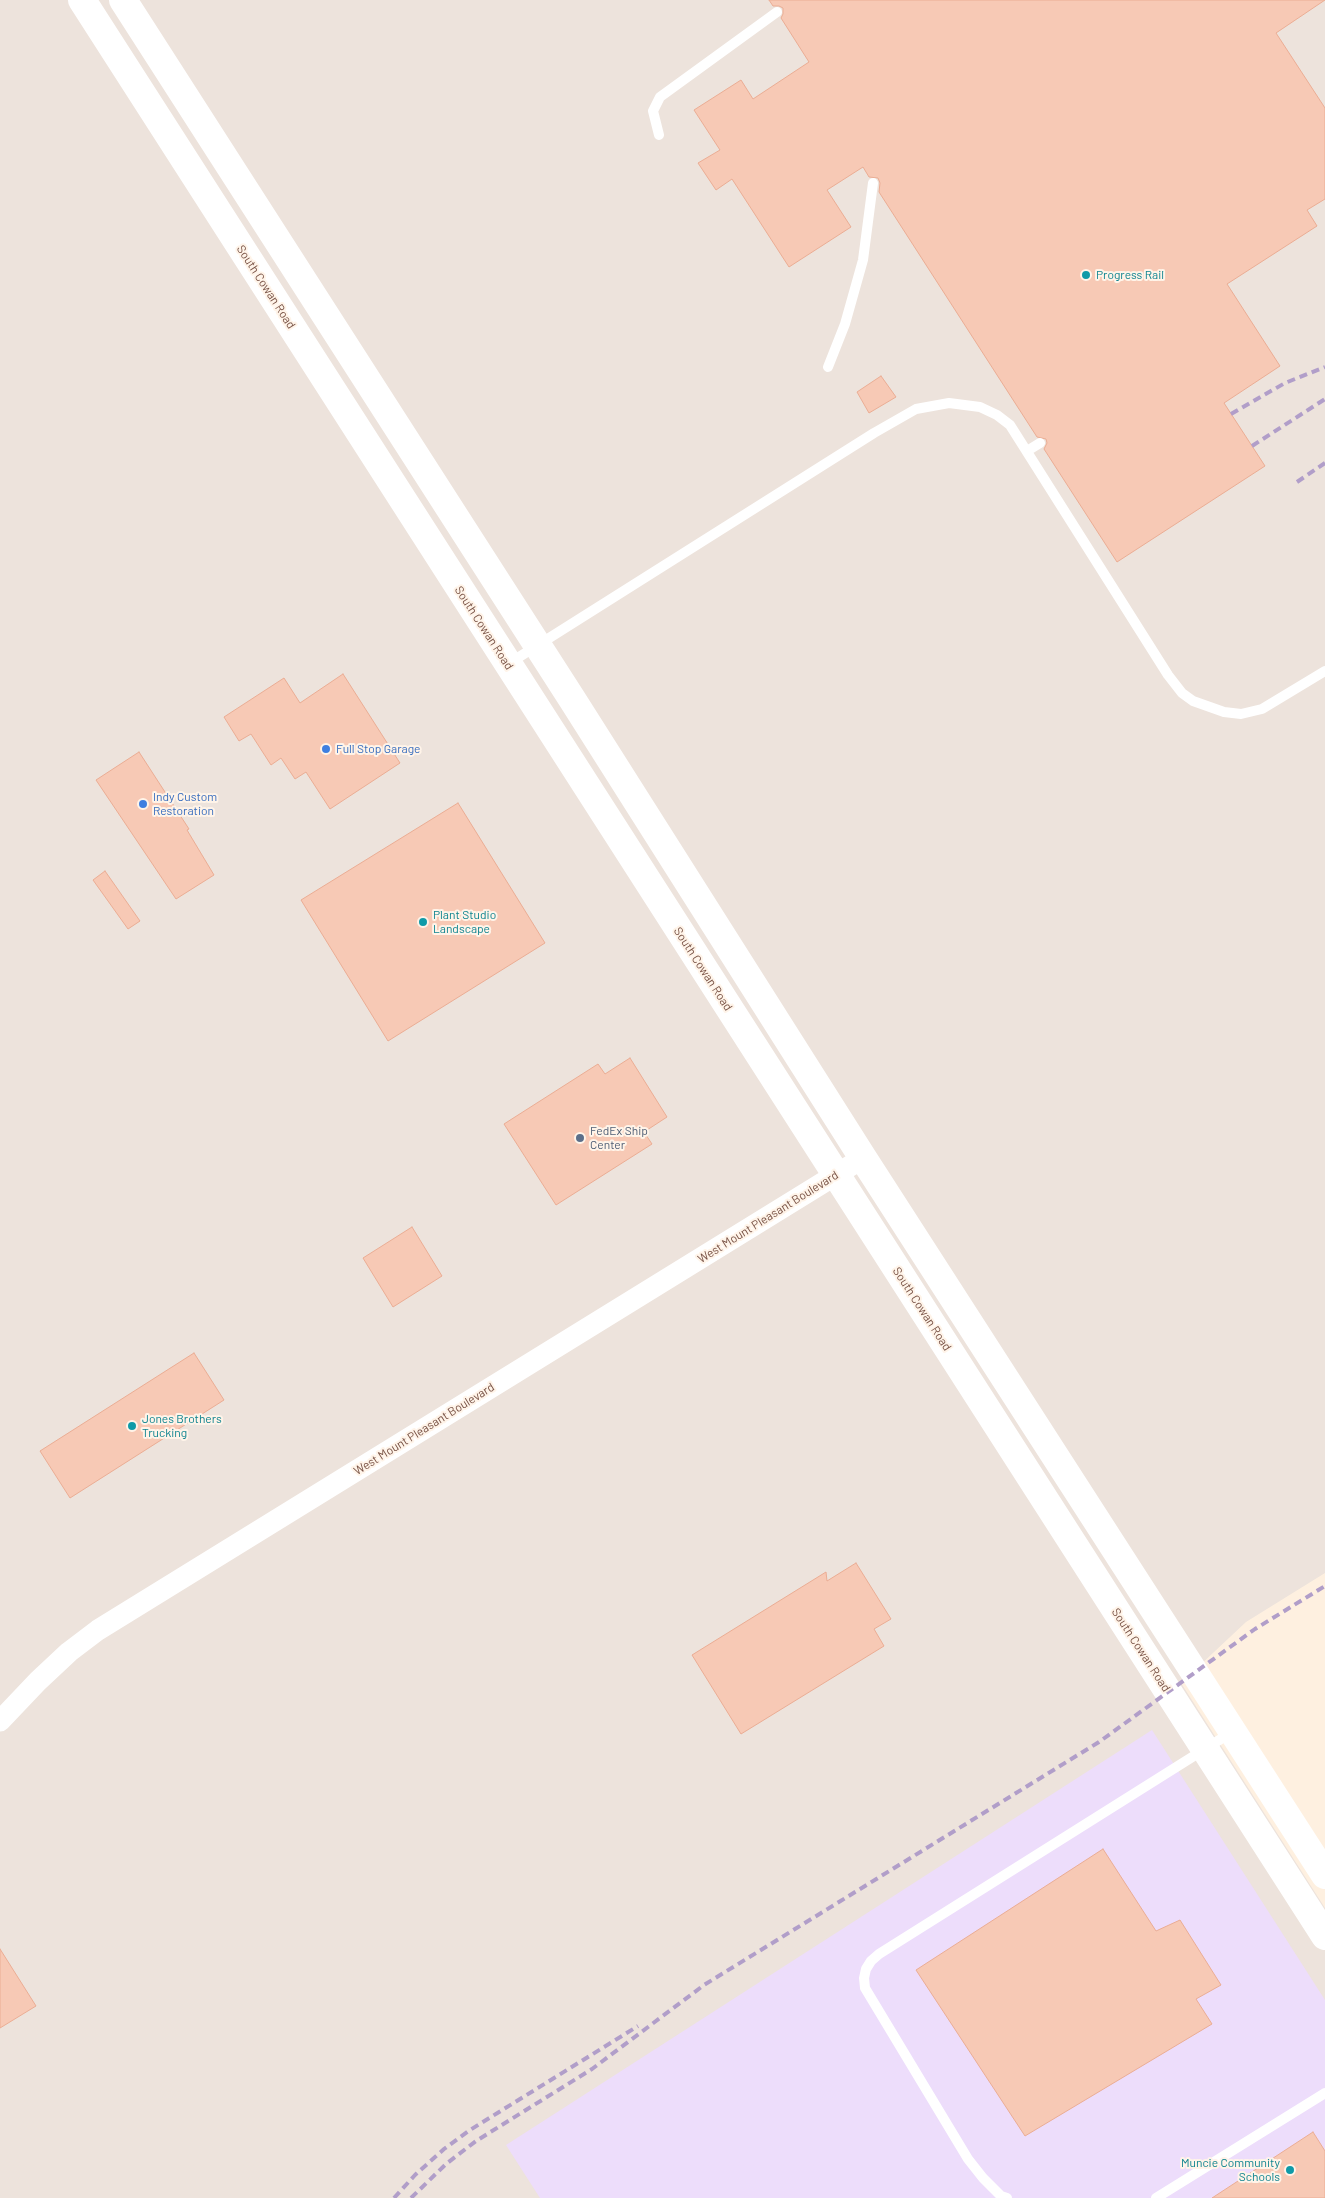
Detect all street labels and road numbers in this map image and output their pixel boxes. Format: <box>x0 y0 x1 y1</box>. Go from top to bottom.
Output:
street label: South Cowan Road <box>234 242 298 332</box>
street label: South Cowan Road <box>452 583 516 673</box>
street label: South Cowan Road <box>671 924 735 1014</box>
street label: West Mount Pleasant Boulevard <box>695 1168 841 1266</box>
street label: South Cowan Road <box>890 1264 954 1354</box>
street label: West Mount Pleasant Boulevard <box>351 1380 497 1478</box>
street label: South Cowan Road <box>1109 1605 1173 1695</box>

